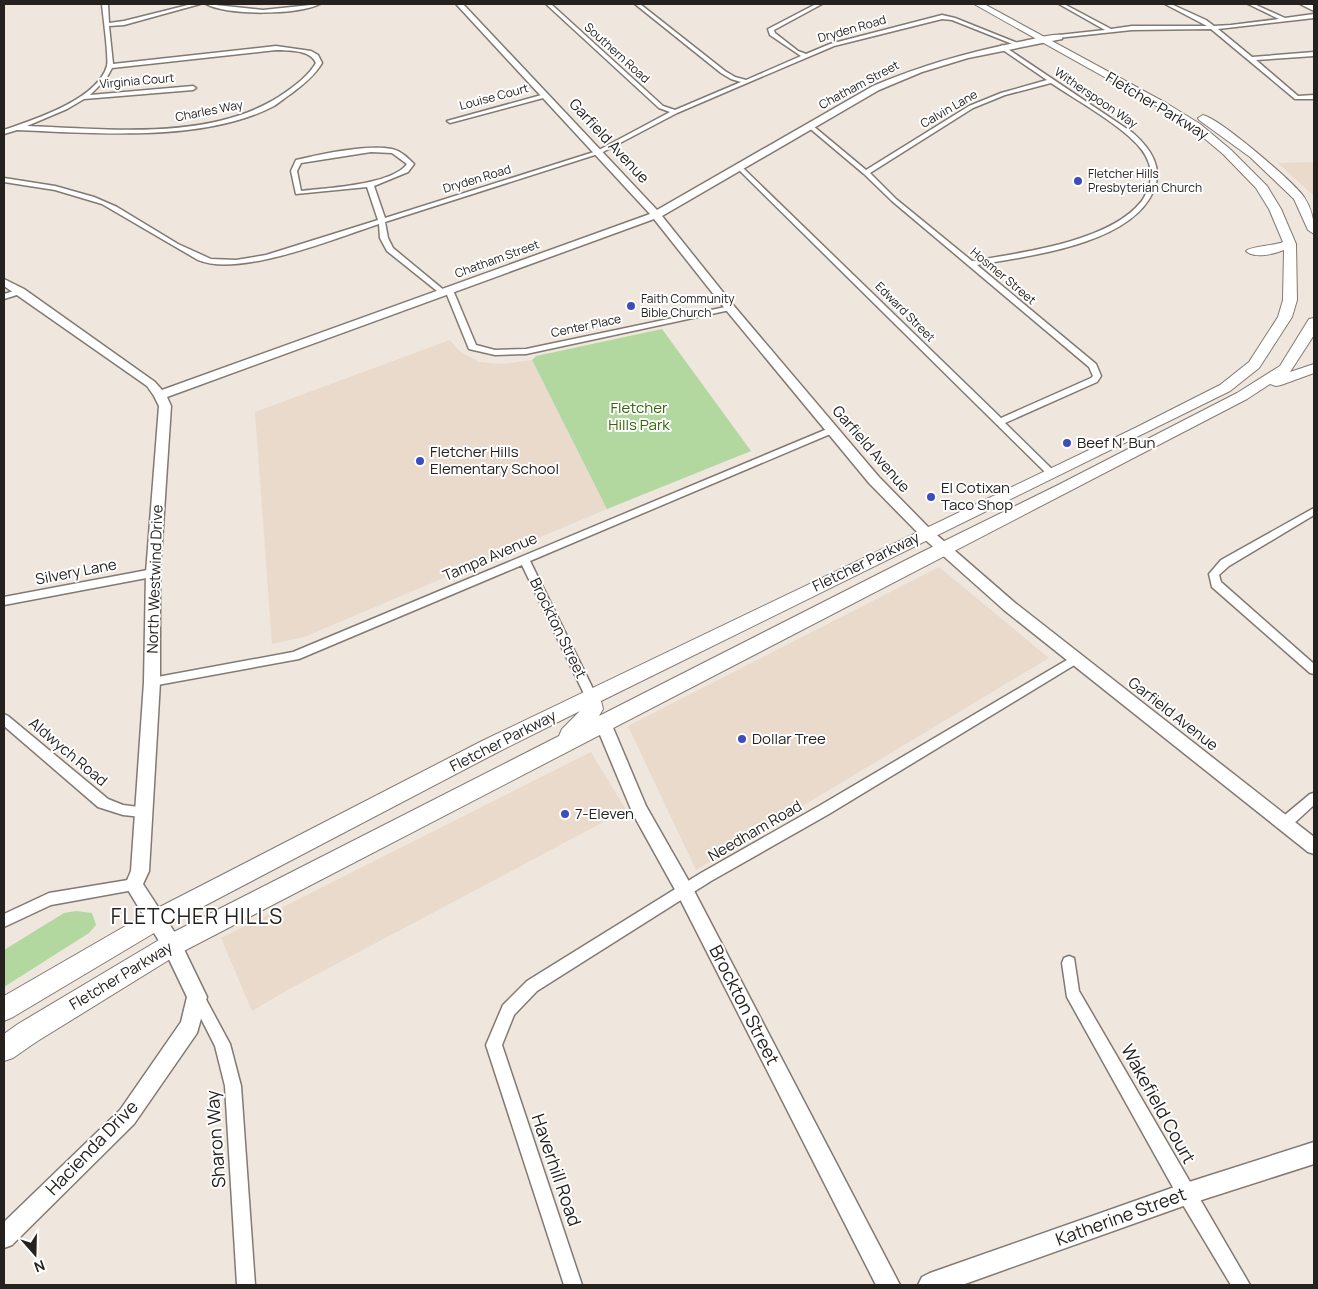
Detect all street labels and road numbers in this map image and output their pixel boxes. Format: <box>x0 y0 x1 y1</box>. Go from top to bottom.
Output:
street label: Dryden Road <box>816 11 888 46</box>
street label: Southern Road <box>581 19 654 87</box>
street label: Chatham Street <box>816 56 902 113</box>
street label: Witherspoon Way <box>1051 63 1142 132</box>
street label: Fletcher Parkway <box>1102 67 1213 145</box>
street label: Virginia Court <box>99 69 175 92</box>
street label: Louise Court <box>457 79 530 114</box>
street label: Calvin Lane <box>917 85 980 132</box>
street label: Garfield Avenue <box>565 94 654 188</box>
street label: Charles Way <box>174 95 245 125</box>
street label: Dryden Road <box>441 160 513 197</box>
street label: Chatham Street <box>452 235 542 282</box>
street label: Hosmer Street <box>967 243 1040 308</box>
street label: Edward Street <box>872 278 939 346</box>
street label: Center Place <box>549 310 622 341</box>
street label: Garfield Avenue <box>828 401 915 497</box>
street label: North Westwind Drive <box>141 504 168 654</box>
street label: Tampa Avenue <box>439 527 540 586</box>
street label: Fletcher Parkway <box>809 527 923 597</box>
street label: Silvery Lane <box>34 553 118 590</box>
street label: Brockton Street <box>525 574 592 682</box>
street label: Garfield Avenue <box>1124 672 1223 756</box>
street label: Fletcher Parkway <box>446 705 560 776</box>
street label: Aldwych Road <box>25 712 112 791</box>
street label: Needham Road <box>704 795 806 866</box>
street label: Fletcher Parkway <box>65 936 176 1015</box>
street label: Brockton Street <box>704 940 785 1069</box>
street label: Wakefield Court <box>1116 1040 1202 1168</box>
street label: Sharon Way <box>200 1089 230 1189</box>
street label: Hacienda Drive <box>40 1095 143 1200</box>
street label: Haverhill Road <box>527 1110 587 1229</box>
street label: Katherine Street <box>1052 1181 1189 1251</box>

